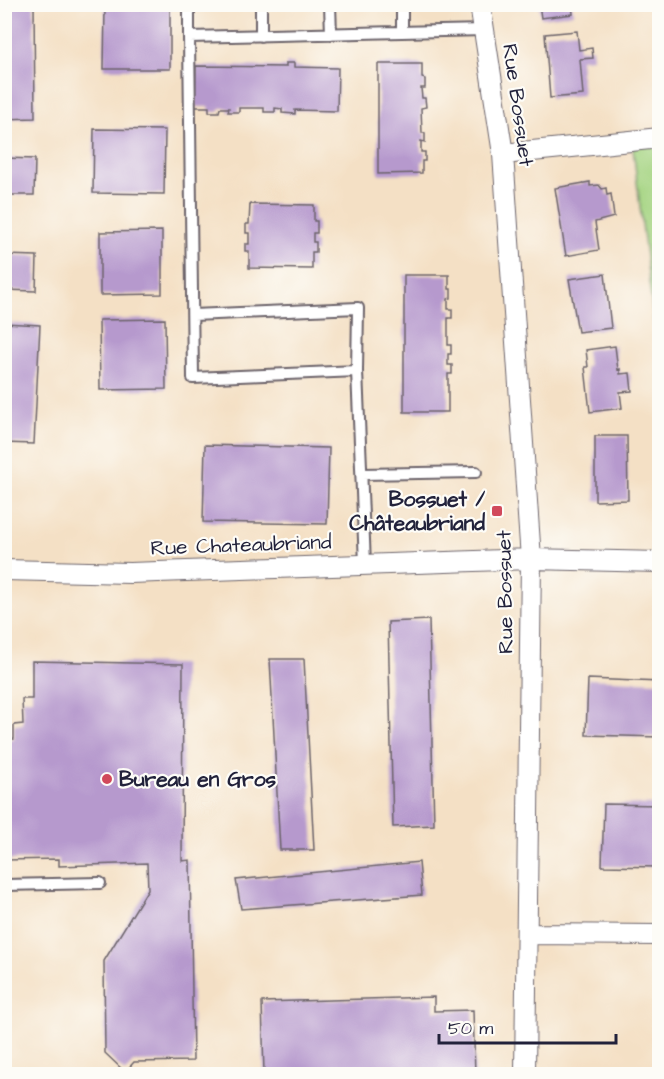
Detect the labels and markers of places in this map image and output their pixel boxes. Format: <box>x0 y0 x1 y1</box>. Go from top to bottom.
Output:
place label: Bossuet / Châteaubriand <box>349 485 485 538</box>
marker: Bossuet / Châteaubriand <box>490 504 504 518</box>
place label: Bureau en Gros <box>119 765 277 794</box>
marker: Bureau en Gros <box>100 772 114 786</box>

